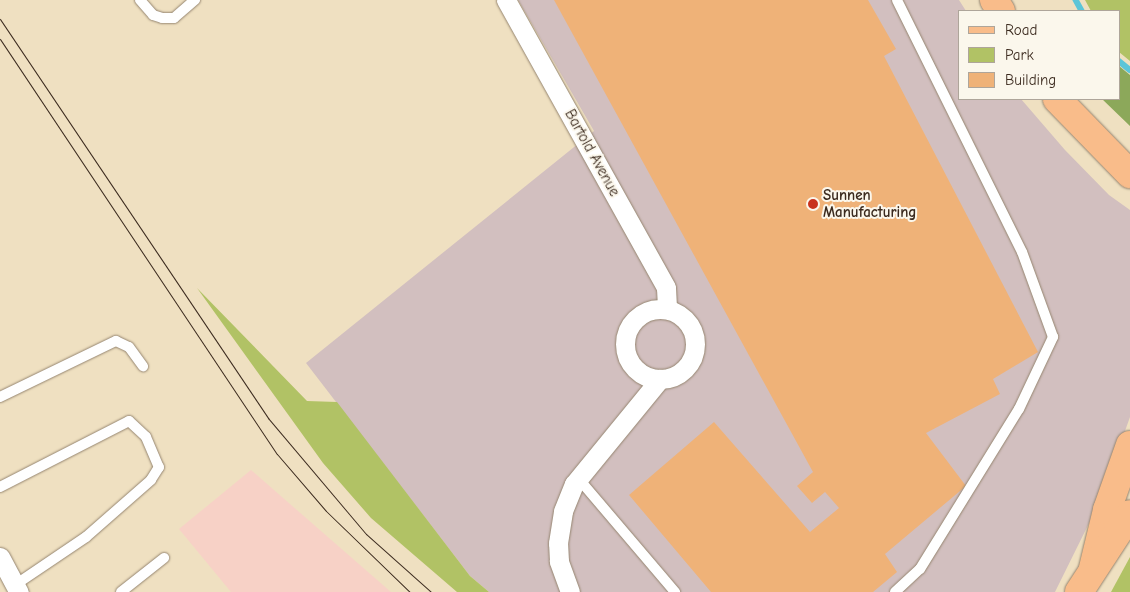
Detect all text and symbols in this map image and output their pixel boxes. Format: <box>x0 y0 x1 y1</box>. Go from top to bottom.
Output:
legend <box>958 10 1120 100</box>
text: Road <box>1005 21 1037 39</box>
text: Park <box>1005 46 1034 64</box>
text: Building <box>1005 71 1056 89</box>
street label: Bartold Avenue <box>561 106 623 200</box>
place label: Sunnen Manufacturing <box>823 186 917 221</box>
marker: Sunnen Manufacturing <box>807 198 819 210</box>

